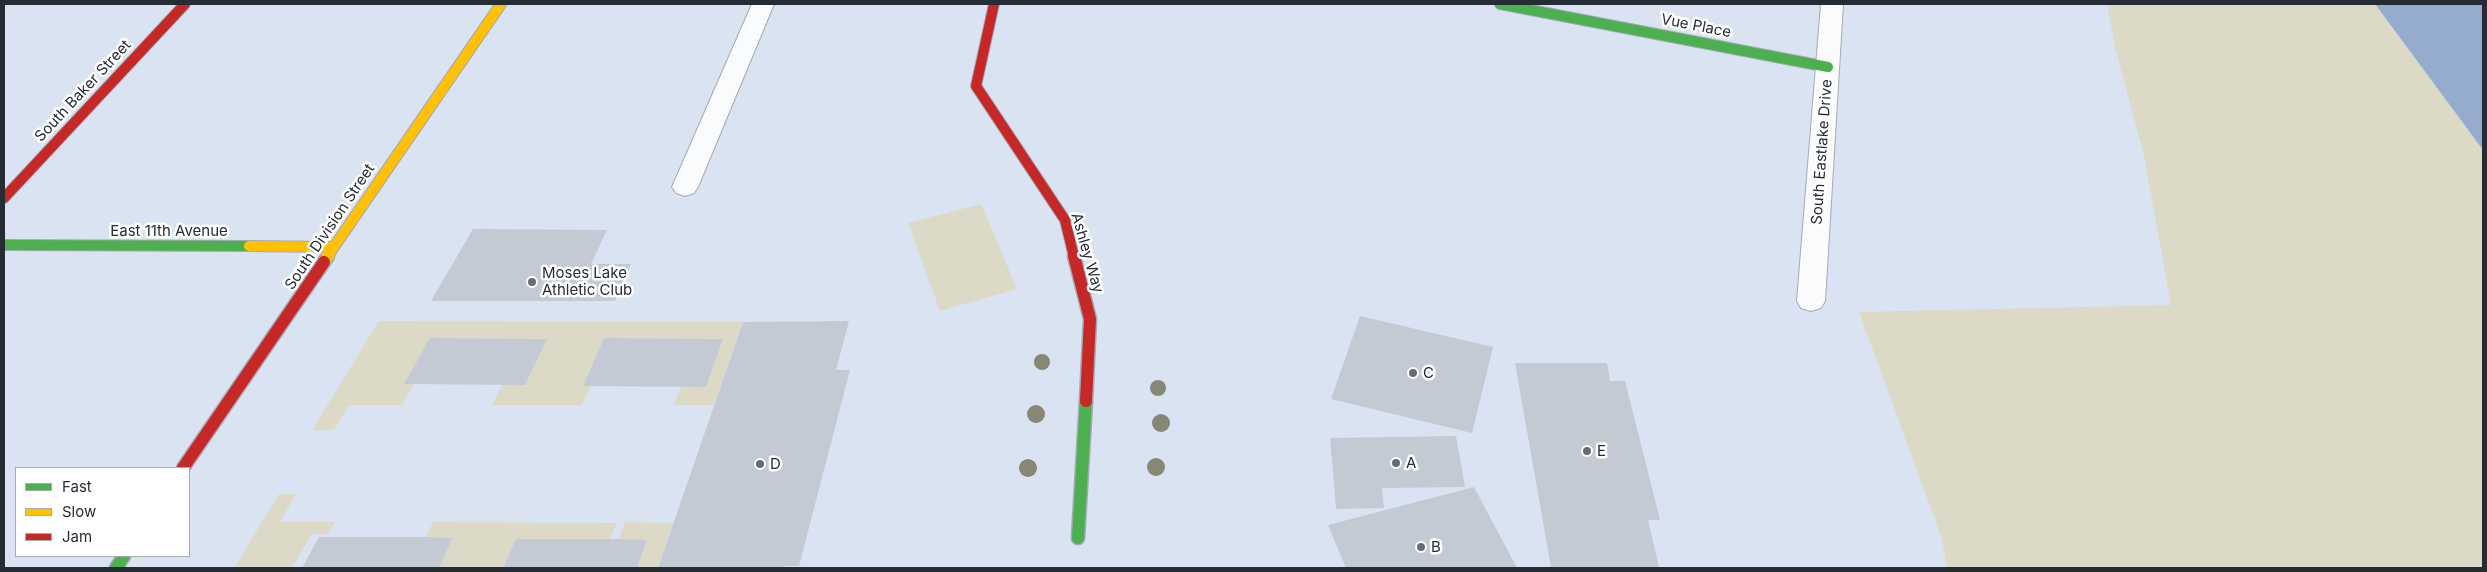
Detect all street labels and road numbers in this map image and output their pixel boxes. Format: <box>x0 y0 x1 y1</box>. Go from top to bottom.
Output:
street label: Vue Place <box>1659 10 1733 42</box>
street label: South Baker Street <box>31 36 135 146</box>
street label: South Eastlake Drive <box>1808 79 1836 225</box>
street label: South Division Street <box>281 161 379 293</box>
street label: Ashley Way <box>1067 211 1107 295</box>
street label: East 11th Avenue <box>110 222 228 240</box>

